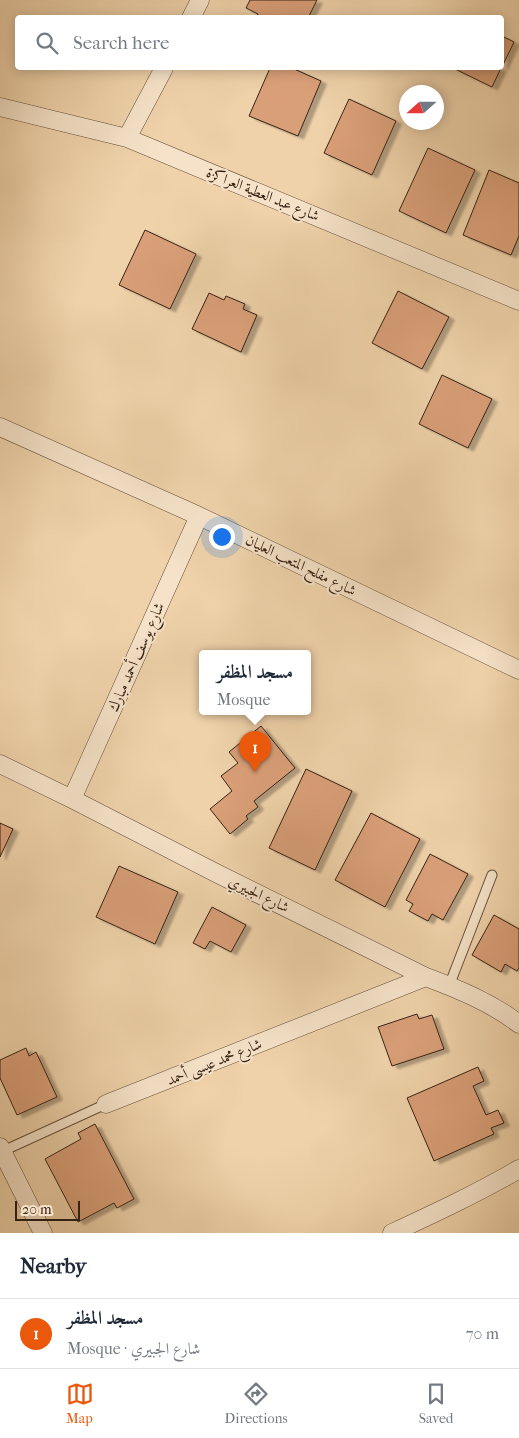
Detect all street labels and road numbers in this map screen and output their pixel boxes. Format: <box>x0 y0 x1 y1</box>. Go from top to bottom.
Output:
street label: شارع عبد العطية العراكزة <box>202 163 322 229</box>
street label: شارع مفلح المتعب العليان <box>241 530 359 604</box>
street label: شارع يوسف أحمد مبارك <box>102 599 172 716</box>
street label: شارع الجبيري <box>224 872 292 920</box>
street label: شارع محمد عيسى أحمد <box>163 1033 266 1093</box>

